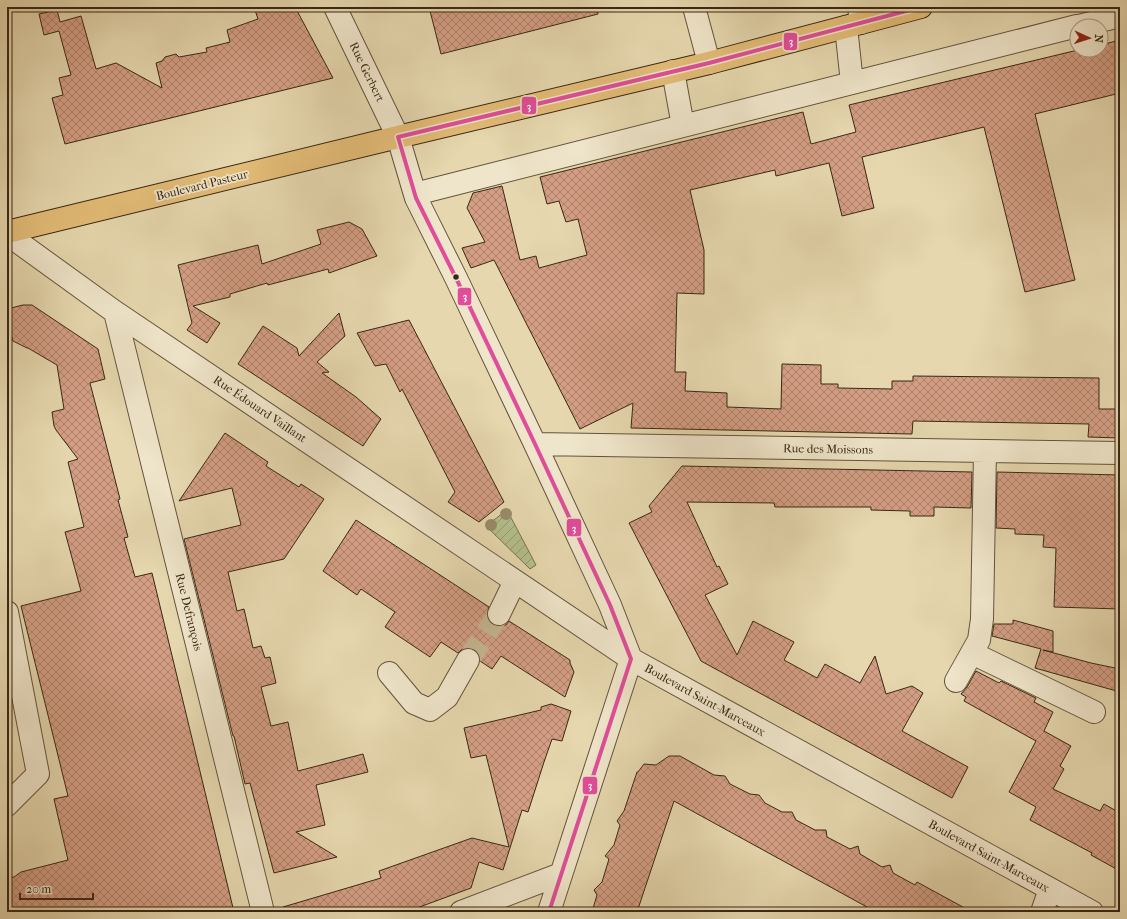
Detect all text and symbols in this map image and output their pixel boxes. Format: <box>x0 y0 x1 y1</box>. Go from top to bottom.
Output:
north arrow <box>1069 18 1109 58</box>
line badge: 3 <box>783 32 798 51</box>
text: N <box>1092 34 1105 44</box>
text: 3 <box>789 35 794 48</box>
street label: Rue Gerbert <box>346 40 388 105</box>
line badge: 3 <box>521 96 537 115</box>
text: 3 <box>527 100 532 113</box>
street label: Boulevard Pasteur <box>155 167 250 203</box>
unlabelled marker <box>451 272 461 282</box>
line badge: 3 <box>457 287 472 306</box>
text: 3 <box>463 290 468 303</box>
street label: Rue Édouard Vaillant <box>211 372 310 446</box>
street label: Rue des Moissons <box>783 441 874 457</box>
line badge: 3 <box>566 518 582 537</box>
text: 3 <box>572 522 577 535</box>
street label: Rue Defrançois <box>172 572 206 653</box>
street label: Boulevard Saint-Marceaux <box>642 661 769 739</box>
line badge: 3 <box>582 776 598 795</box>
text: 3 <box>588 779 593 792</box>
street label: Boulevard Saint-Marceaux <box>926 817 1053 895</box>
scale bar <box>20 875 93 901</box>
text: 20 m <box>26 882 51 896</box>

